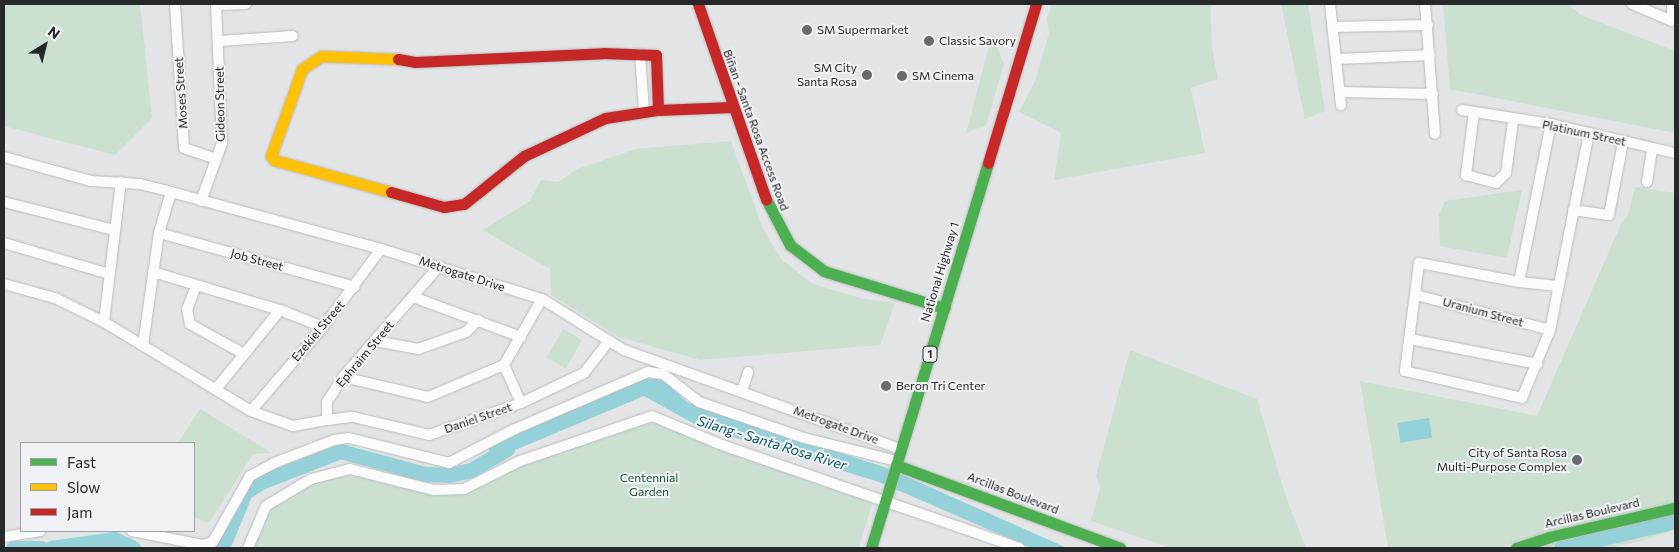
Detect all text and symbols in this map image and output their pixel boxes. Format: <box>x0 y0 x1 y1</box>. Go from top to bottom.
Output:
north arrow <box>20 20 70 70</box>
text: N <box>45 22 63 42</box>
place label: SM Supermarket <box>817 23 909 37</box>
marker: SM Supermarket <box>801 24 813 36</box>
place label: Classic Savory <box>939 34 1016 48</box>
marker: Classic Savory <box>923 35 935 47</box>
street label: Biñan - Santa Rosa Access Road <box>720 47 792 213</box>
street label: Moses Street <box>171 57 191 129</box>
place label: SM City Santa Rosa <box>797 61 857 89</box>
street label: Gideon Street <box>212 66 228 142</box>
marker: SM City Santa Rosa <box>861 69 873 81</box>
place label: SM Cinema <box>912 69 974 83</box>
marker: SM Cinema <box>896 70 908 82</box>
street label: Platinum Street <box>1541 117 1627 149</box>
street label: National Highway 1 <box>918 220 962 324</box>
street label: Job Street <box>229 246 285 274</box>
street label: Metrogate Drive <box>417 253 507 295</box>
street label: Uranium Street <box>1441 294 1525 330</box>
street label: Ezekiel Street <box>289 298 347 364</box>
street label: Ephraim Street <box>333 318 397 390</box>
road number: 1 <box>922 346 938 362</box>
place label: Beron Tri Center <box>896 379 985 393</box>
marker: Beron Tri Center <box>880 380 892 392</box>
street label: Daniel Street <box>442 400 514 436</box>
street label: Metrogate Drive <box>791 403 881 447</box>
water label: Silang - Santa Rosa River <box>695 412 849 474</box>
legend <box>20 442 195 532</box>
place label: City of Santa Rosa Multi-Purpose Complex <box>1437 446 1567 474</box>
text: Fast <box>67 453 96 471</box>
marker: City of Santa Rosa Multi-Purpose Complex <box>1571 454 1583 466</box>
street label: Arcillas Boulevard <box>965 469 1061 517</box>
park label: Centennial Garden <box>620 471 678 499</box>
text: Slow <box>67 478 100 496</box>
street label: Arcillas Boulevard <box>1543 495 1641 531</box>
text: Jam <box>67 503 92 521</box>

